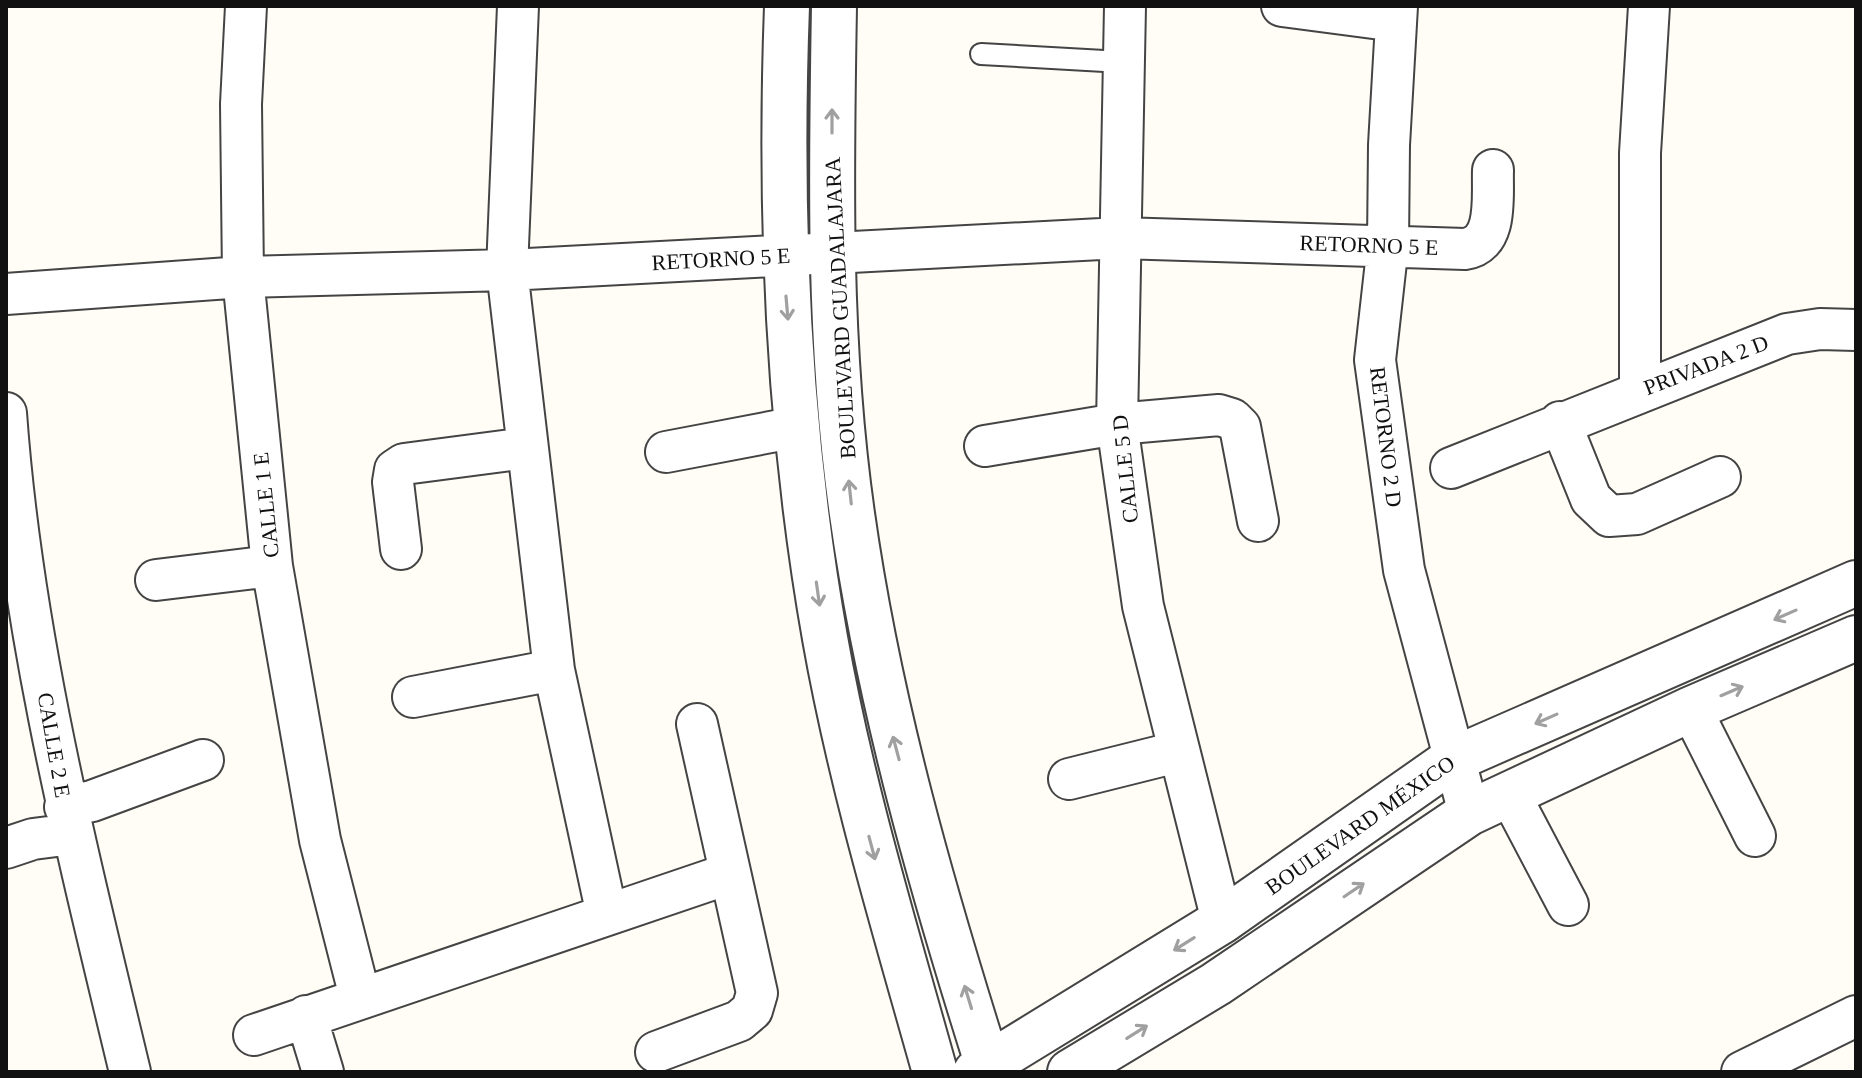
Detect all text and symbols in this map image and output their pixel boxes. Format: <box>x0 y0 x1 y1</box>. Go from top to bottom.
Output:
one-way arrow <box>824 108 840 135</box>
street label: BOULEVARD GUADALAJARA <box>820 156 860 460</box>
street label: RETORNO 5 E <box>1299 230 1439 260</box>
street label: RETORNO 5 E <box>651 243 791 275</box>
one-way arrow <box>780 294 795 321</box>
street label: PRIVADA 2 D <box>1640 330 1772 400</box>
street label: RETORNO 2 D <box>1365 365 1407 509</box>
street label: CALLE 5 D <box>1107 414 1143 524</box>
street label: CALLE 1 E <box>248 451 284 559</box>
one-way arrow <box>842 479 857 506</box>
one-way arrow <box>811 581 826 606</box>
one-way arrow <box>1773 608 1797 623</box>
one-way arrow <box>1719 683 1744 698</box>
street label: CALLE 2 E <box>32 690 76 800</box>
one-way arrow <box>1534 712 1559 727</box>
one-way arrow <box>887 735 902 761</box>
street label: BOULEVARD MÉXICO <box>1261 750 1459 900</box>
one-way arrow <box>866 835 881 861</box>
one-way arrow <box>1343 882 1365 898</box>
one-way arrow <box>1173 937 1196 953</box>
one-way arrow <box>960 985 975 1011</box>
one-way arrow <box>1125 1024 1148 1040</box>

